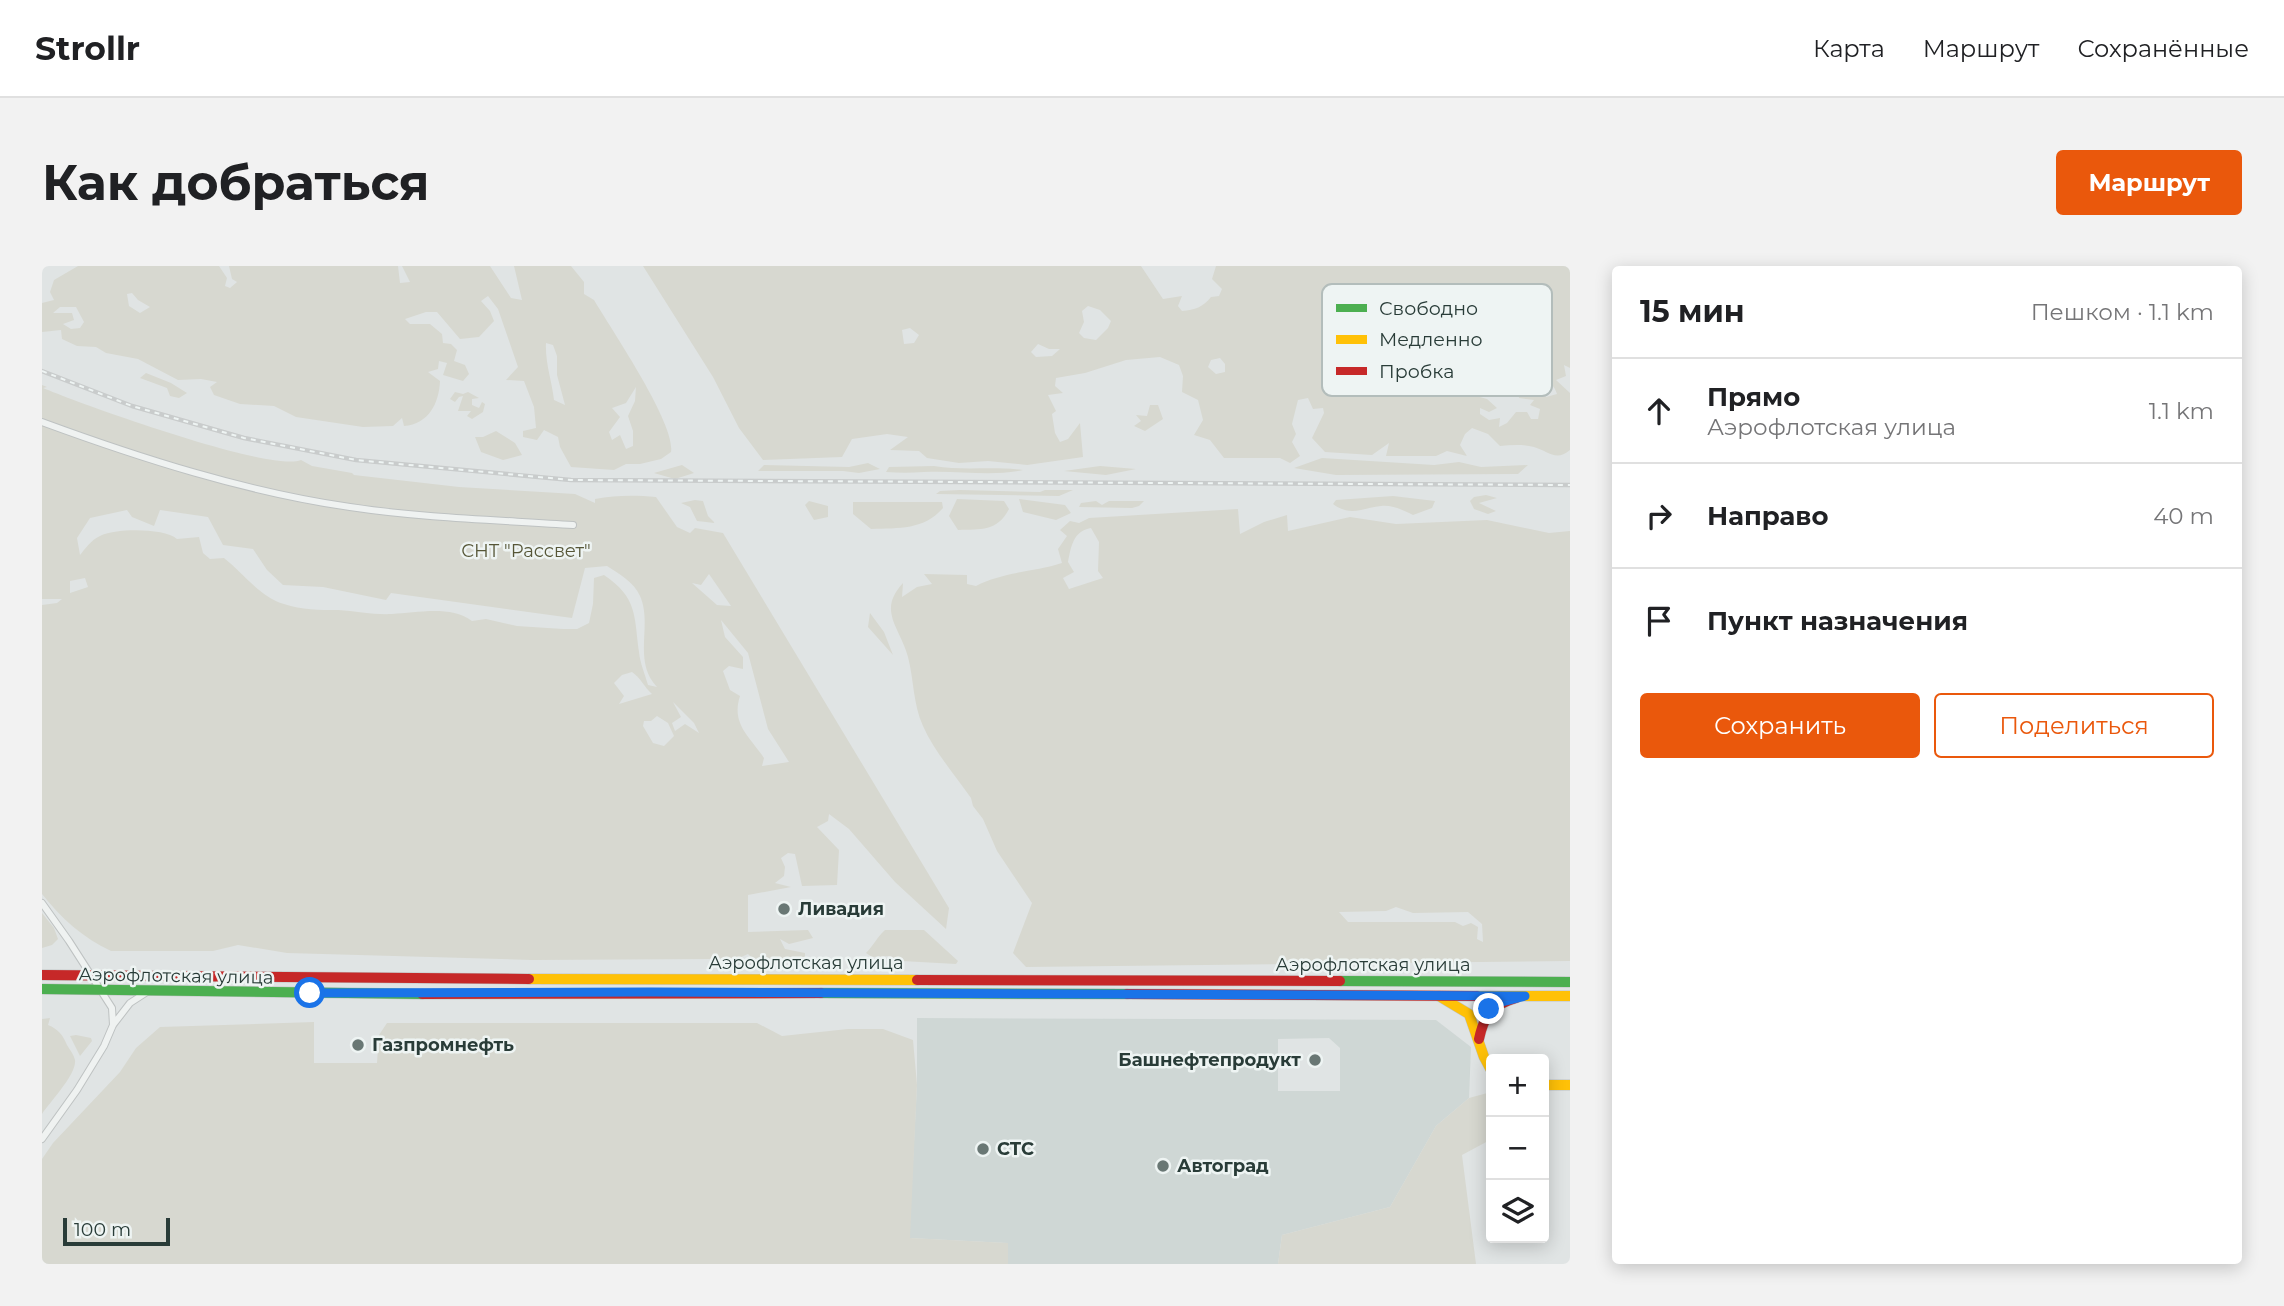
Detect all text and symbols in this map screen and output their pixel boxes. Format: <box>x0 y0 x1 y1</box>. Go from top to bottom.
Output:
text: Strollr <box>35 28 140 68</box>
text: Карта <box>1813 34 1885 63</box>
text: Маршрут <box>1923 34 2039 63</box>
text: Сохранённые <box>2077 34 2249 63</box>
button: Маршрут <box>2056 150 2242 215</box>
text: Как добраться <box>42 153 430 212</box>
legend <box>1322 284 1552 396</box>
text: 15 мин <box>1640 293 1745 330</box>
text: Свободно <box>1379 297 1478 320</box>
text: Пешком · 1.1 km <box>2031 298 2214 326</box>
text: Медленно <box>1379 328 1483 351</box>
text: Пробка <box>1379 360 1454 383</box>
text: Прямо <box>1707 381 1800 413</box>
icon: ahead <box>1640 392 1678 430</box>
text: 1.1 km <box>2149 397 2214 425</box>
text: Аэрофлотская улица <box>1707 413 1956 441</box>
icon: right <box>1640 497 1678 535</box>
text: Направо <box>1707 500 1828 532</box>
text: 40 m <box>2153 502 2214 530</box>
park label: СНТ "Рассвет" <box>461 540 591 562</box>
icon: arrive <box>1640 602 1678 640</box>
text: Пункт назначения <box>1707 605 1968 637</box>
button: Сохранить <box>1640 693 1920 758</box>
button: Поделиться <box>1934 693 2214 758</box>
place label: Ливадия <box>798 898 884 920</box>
marker: Ливадия <box>776 901 792 917</box>
street label: Аэрофлотская улица <box>709 952 903 974</box>
street label: Аэрофлотская улица <box>1276 954 1470 976</box>
street label: Аэрофлотская улица <box>78 963 274 989</box>
route start <box>294 977 325 1008</box>
route end <box>1473 993 1504 1024</box>
place label: Газпромнефть <box>372 1034 514 1056</box>
marker: Газпромнефть <box>350 1037 366 1053</box>
place label: Башнефтепродукт <box>1118 1049 1301 1071</box>
marker: Башнефтепродукт <box>1307 1052 1323 1068</box>
map controls <box>1486 1054 1549 1243</box>
button: + <box>1486 1054 1549 1117</box>
button: − <box>1486 1117 1549 1180</box>
place label: СТС <box>997 1138 1034 1160</box>
marker: СТС <box>975 1141 991 1157</box>
place label: Автоград <box>1177 1155 1269 1177</box>
marker: Автоград <box>1155 1158 1171 1174</box>
button: layers <box>1486 1180 1549 1243</box>
scale bar <box>63 1215 170 1247</box>
text: 100 m <box>74 1218 131 1241</box>

